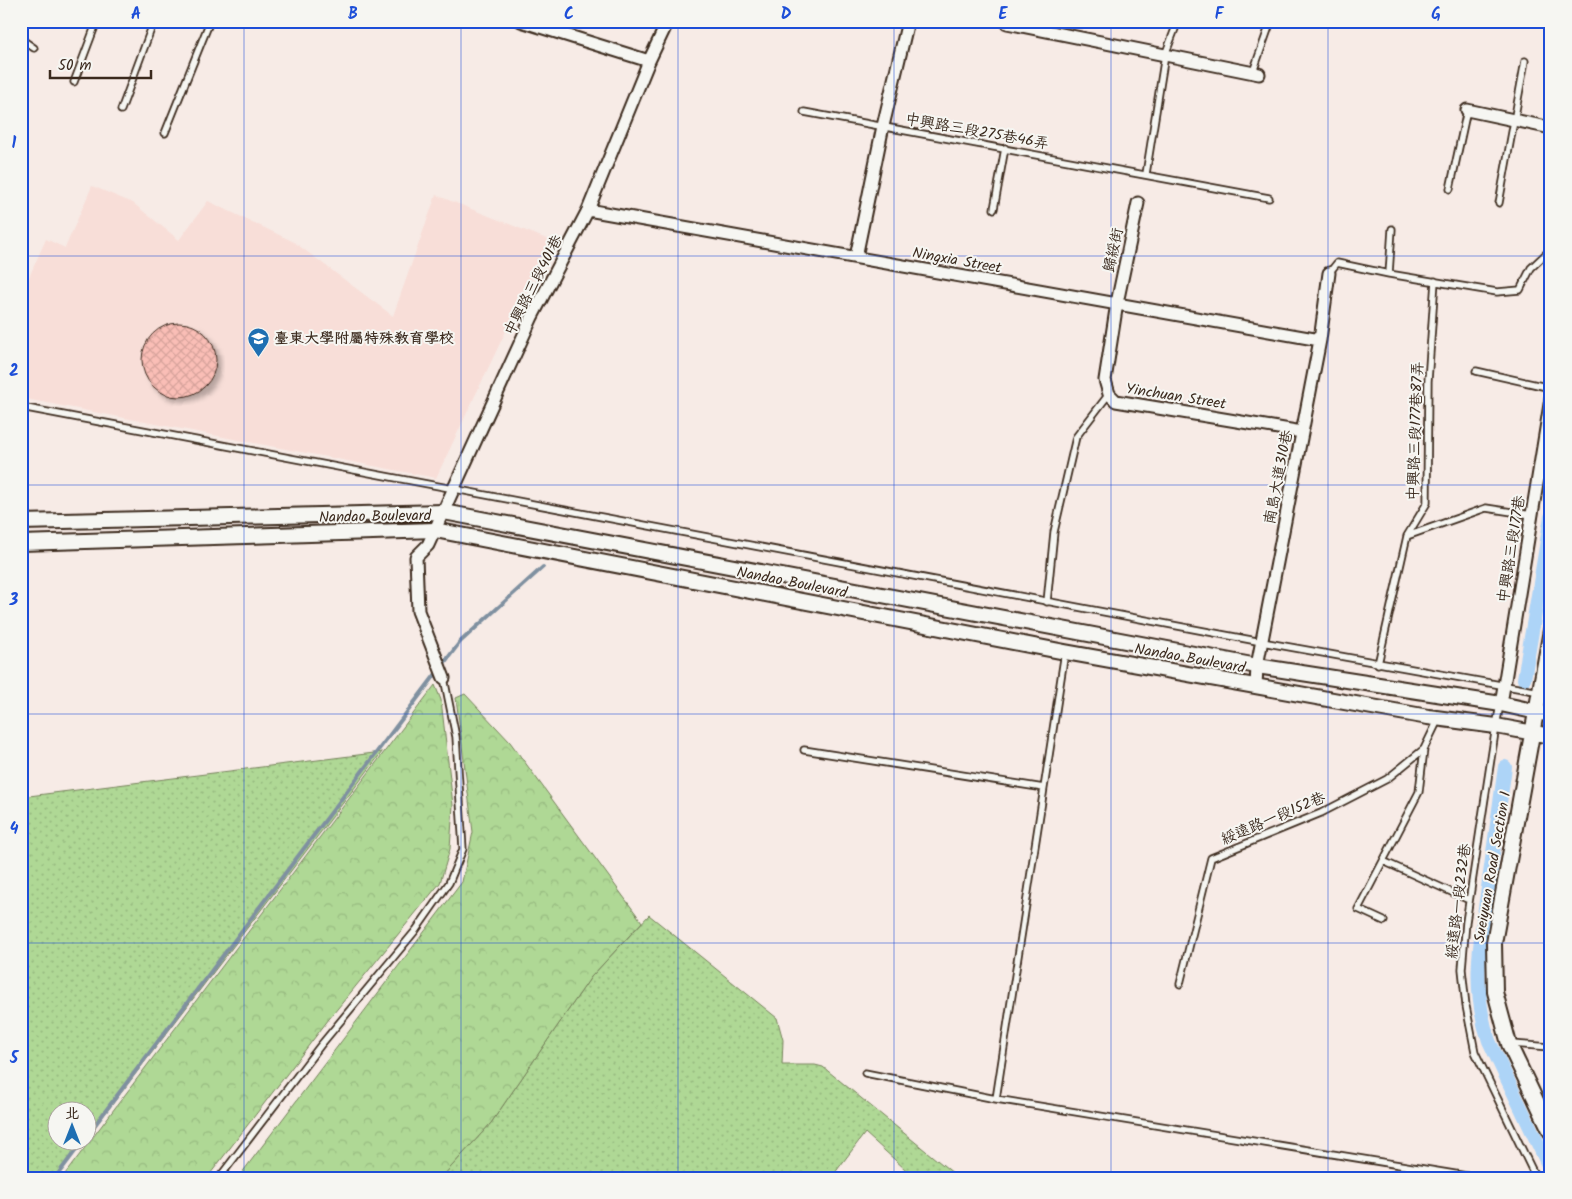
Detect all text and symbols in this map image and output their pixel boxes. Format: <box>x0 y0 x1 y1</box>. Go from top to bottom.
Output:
text: A <box>131 2 141 27</box>
text: B <box>348 2 358 27</box>
text: C <box>564 2 574 27</box>
text: D <box>781 2 792 27</box>
text: E <box>999 2 1009 27</box>
text: F <box>1215 2 1225 27</box>
text: G <box>1431 2 1441 27</box>
scale bar <box>50 48 151 80</box>
text: 50 m <box>58 54 92 78</box>
street label: 中興路三段275巷46弄 <box>903 108 1050 156</box>
text: 1 <box>12 131 17 156</box>
street label: 歸綏街 <box>1098 226 1130 275</box>
street label: 中興路三段401巷 <box>498 231 570 340</box>
street label: Ningxia Street <box>910 241 1003 281</box>
school or university icon: 臺東大學附屬特殊教育學校 <box>246 326 270 357</box>
place label: 臺東大學附屬特殊教育學校 <box>274 327 454 351</box>
text: 2 <box>9 359 19 384</box>
street label: 中興路三段177巷87弄 <box>1402 361 1430 501</box>
street label: Yinchuan Street <box>1124 377 1228 417</box>
street label: 南島大道310巷 <box>1258 428 1300 526</box>
street label: 中興路三段177巷 <box>1492 494 1532 605</box>
street label: Nandao Boulevard <box>319 504 432 530</box>
street label: Nandao Boulevard <box>734 560 850 606</box>
text: 3 <box>9 588 19 613</box>
street label: Nandao Boulevard <box>1132 637 1248 681</box>
street label: 綏遠路一段152巷 <box>1217 786 1329 852</box>
street label: Sueiyuan Road Section 1 <box>1468 789 1518 945</box>
text: 4 <box>10 817 19 842</box>
street label: 綏遠路一段232巷 <box>1440 842 1478 960</box>
text: 5 <box>9 1046 20 1071</box>
north arrow <box>48 1102 98 1152</box>
text: 北 <box>65 1103 79 1125</box>

